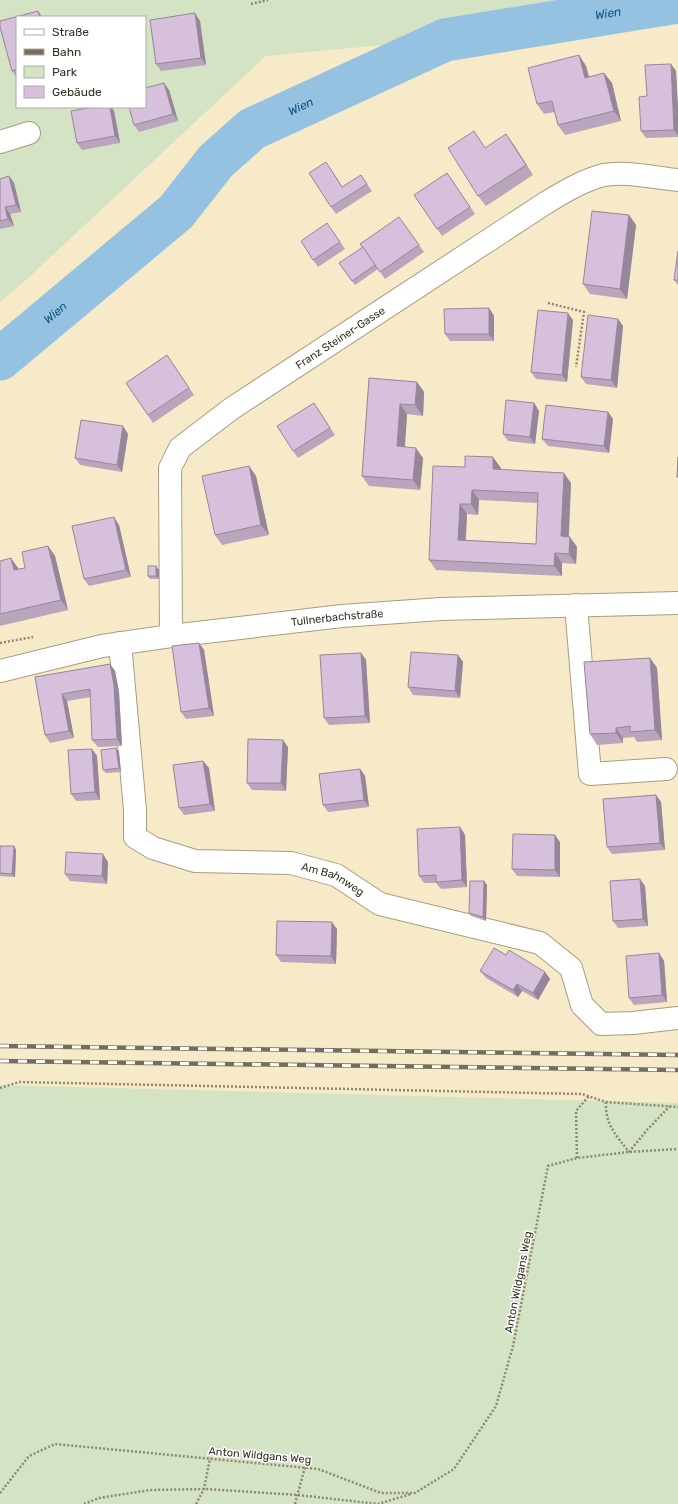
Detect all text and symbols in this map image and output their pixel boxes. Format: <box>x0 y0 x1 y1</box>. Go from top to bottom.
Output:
water label: Wien <box>594 4 622 22</box>
legend <box>16 16 146 108</box>
text: Straße <box>52 25 89 39</box>
text: Bahn <box>52 45 81 59</box>
text: Park <box>52 65 78 79</box>
text: Gebäude <box>52 85 102 99</box>
water label: Wien <box>286 95 316 118</box>
water label: Wien <box>41 299 70 327</box>
street label: Franz Steiner-Gasse <box>293 304 388 372</box>
street label: Tullnerbachstraße <box>290 607 384 629</box>
street label: Am Bahnweg <box>300 860 367 899</box>
street label: Anton Wildgans Weg <box>502 1230 535 1334</box>
street label: Anton Wildgans Weg <box>208 1445 312 1466</box>

